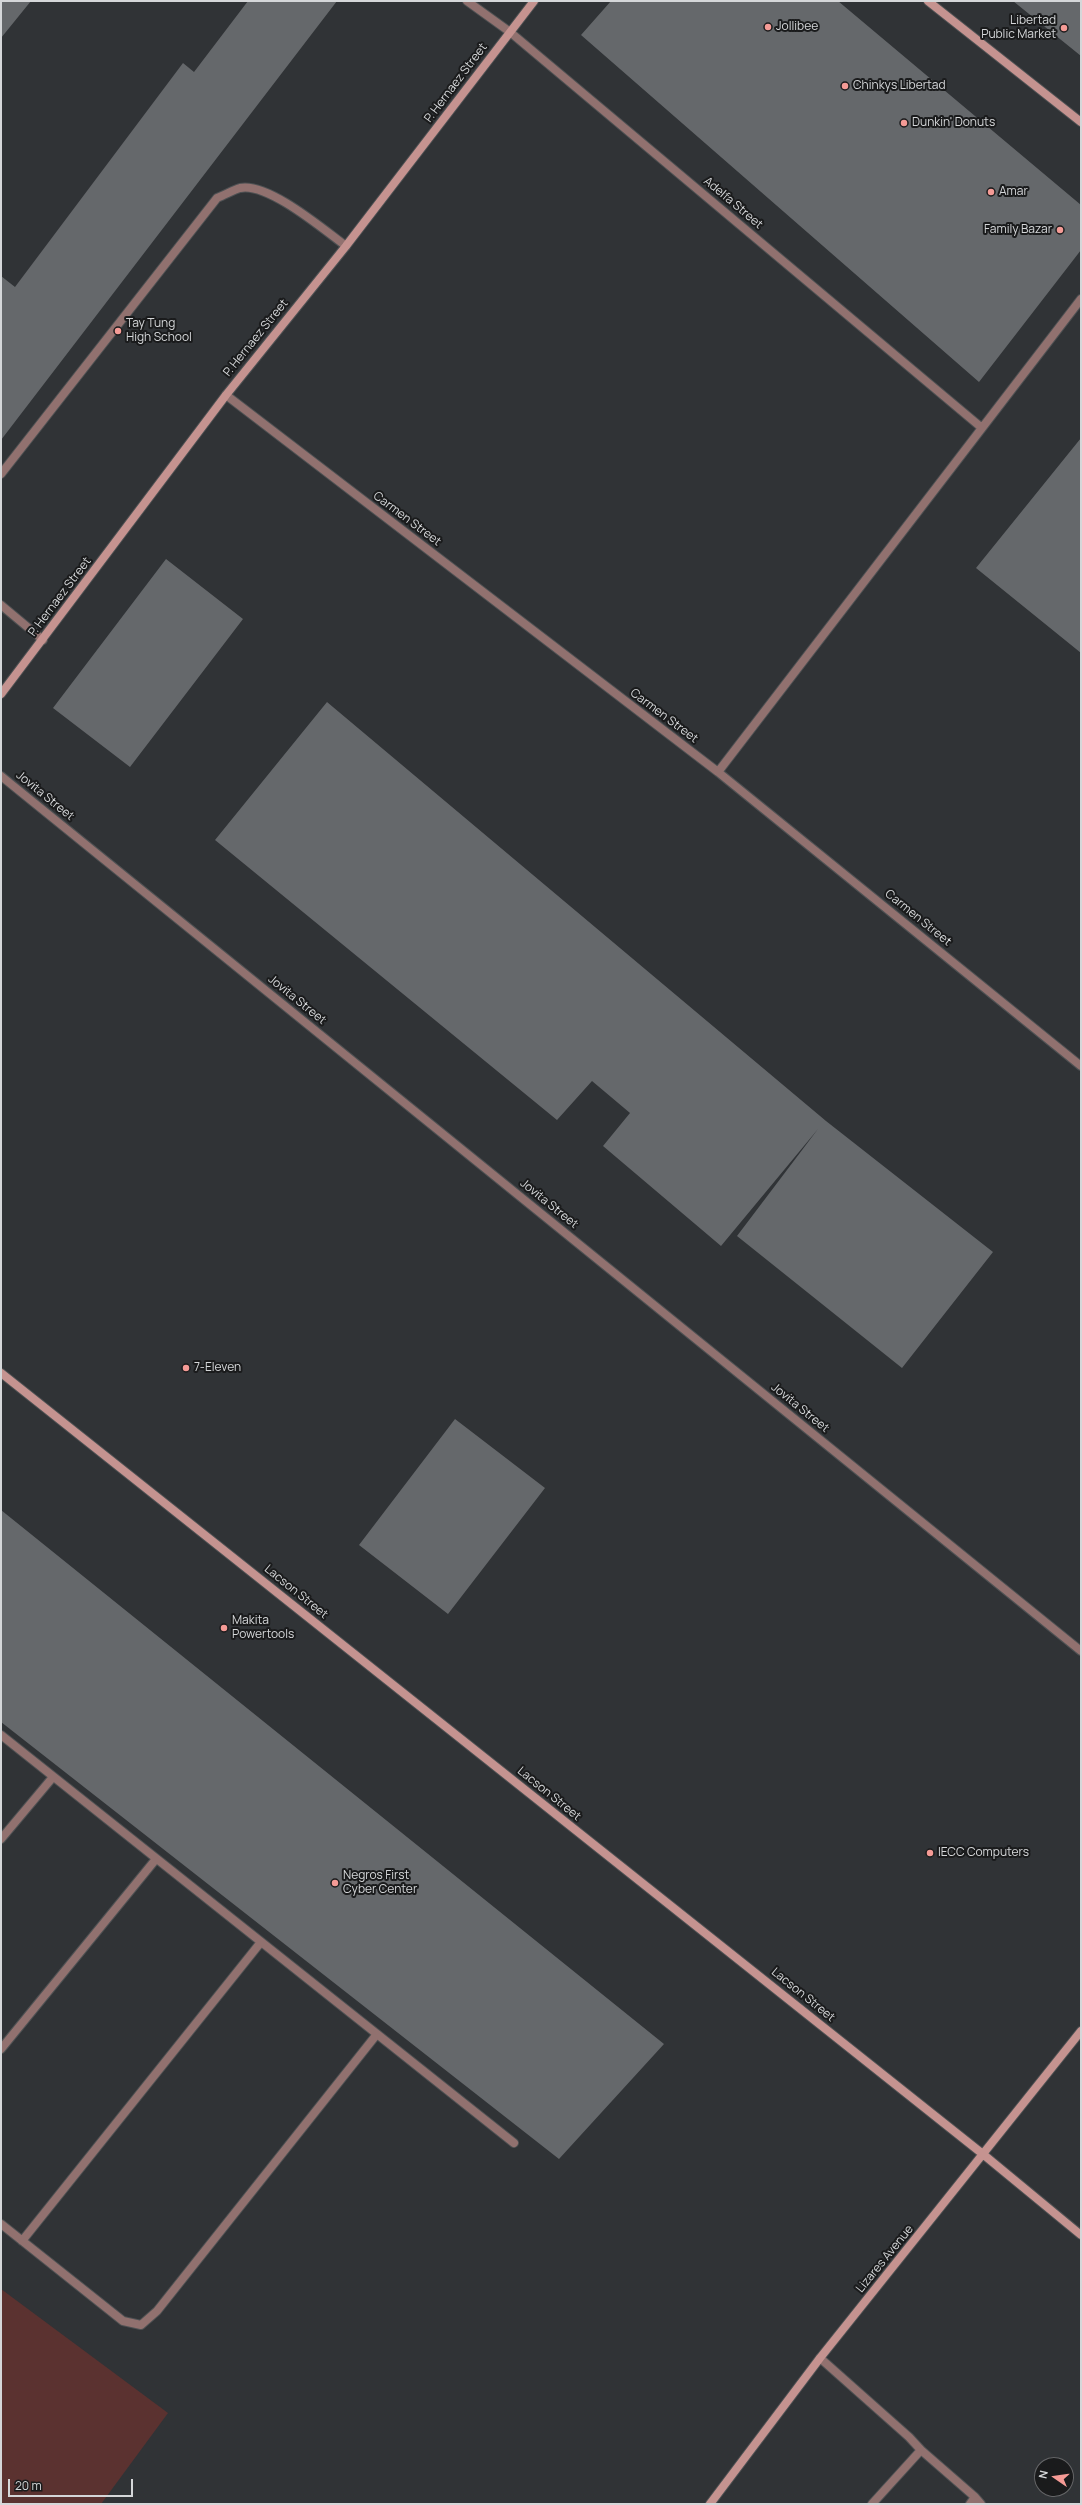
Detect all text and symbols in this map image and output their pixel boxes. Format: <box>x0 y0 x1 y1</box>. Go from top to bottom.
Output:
place label: Libertad Public Market <box>981 14 1056 42</box>
place label: Jollibee <box>776 20 818 34</box>
marker: Jollibee <box>763 22 773 32</box>
marker: Libertad Public Market <box>1059 23 1069 33</box>
street label: P. Hernaez Street <box>422 41 490 125</box>
place label: Chinkys Libertad <box>853 79 946 93</box>
marker: Chinkys Libertad <box>840 81 850 91</box>
place label: Dunkin' Donuts <box>912 116 995 130</box>
marker: Dunkin' Donuts <box>899 118 909 128</box>
street label: Adelfa Street <box>700 174 766 232</box>
place label: Amar <box>999 185 1028 199</box>
marker: Amar <box>986 187 996 197</box>
place label: Family Bazar <box>984 223 1052 237</box>
marker: Family Bazar <box>1055 225 1065 235</box>
street label: P. Hernaez Street <box>220 297 292 379</box>
place label: Tay Tung High School <box>126 317 192 345</box>
marker: Tay Tung High School <box>113 326 123 336</box>
street label: Carmen Street <box>370 489 444 549</box>
street label: P. Hernaez Street <box>26 555 94 639</box>
street label: Carmen Street <box>627 686 701 746</box>
street label: Jovita Street <box>13 768 77 824</box>
street label: Carmen Street <box>882 887 954 949</box>
street label: Jovita Street <box>265 972 329 1028</box>
street label: Jovita Street <box>517 1176 581 1232</box>
place label: 7-Eleven <box>194 1361 241 1375</box>
marker: 7-Eleven <box>181 1363 191 1373</box>
street label: Jovita Street <box>768 1380 832 1436</box>
street label: Lacson Street <box>261 1562 331 1622</box>
place label: Makita Powertools <box>232 1614 294 1642</box>
marker: Makita Powertools <box>219 1623 229 1633</box>
street label: Lacson Street <box>514 1764 584 1824</box>
place label: IECC Computers <box>938 1846 1029 1860</box>
marker: IECC Computers <box>925 1848 935 1858</box>
place label: Negros First Cyber Center <box>343 1869 417 1897</box>
marker: Negros First Cyber Center <box>330 1878 340 1888</box>
street label: Lacson Street <box>768 1965 838 2025</box>
street label: Lizares Avenue <box>853 2222 917 2296</box>
north arrow <box>1034 2457 1074 2497</box>
text: N <box>1035 2469 1051 2480</box>
scale bar <box>10 2471 135 2497</box>
text: 20 m <box>15 2477 42 2494</box>

